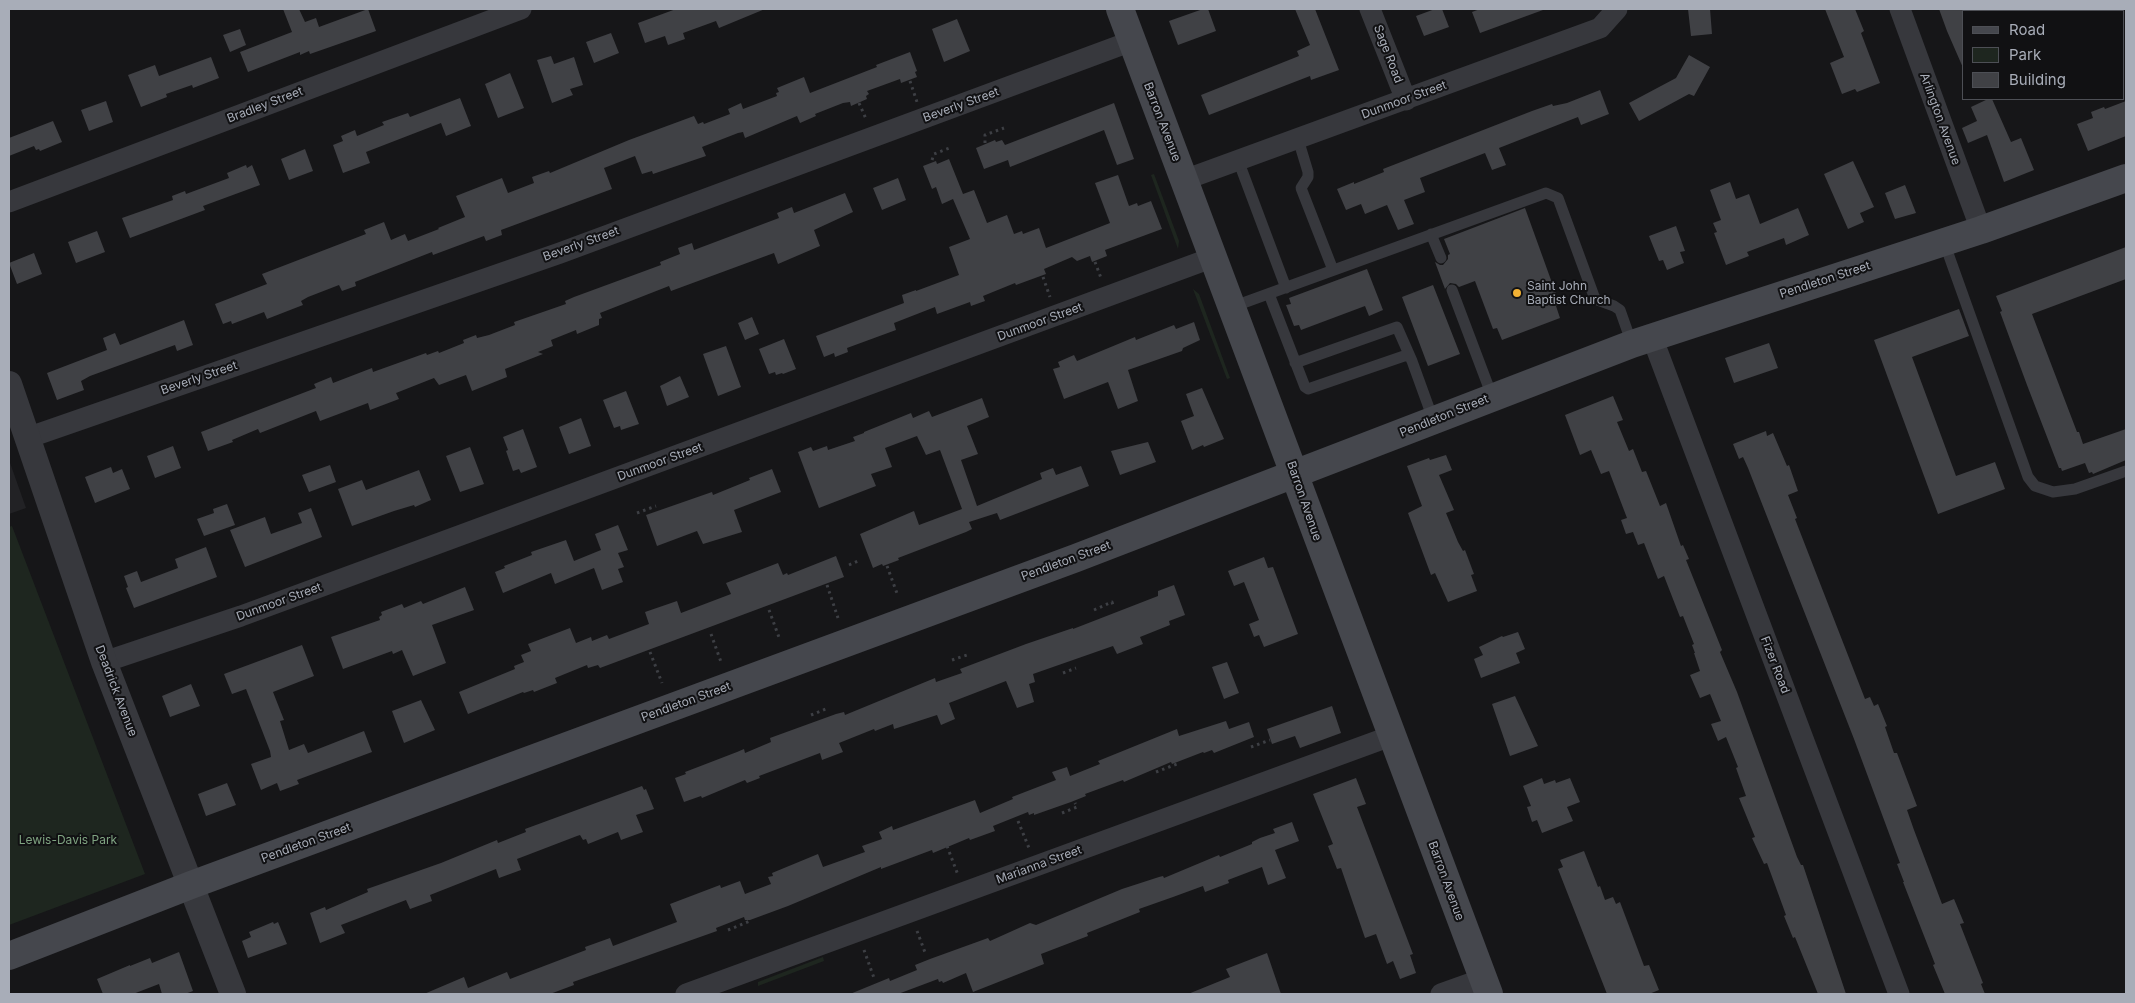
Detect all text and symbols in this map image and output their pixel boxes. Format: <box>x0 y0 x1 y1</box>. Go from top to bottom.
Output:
legend <box>1962 10 2125 100</box>
text: Road <box>2009 20 2045 39</box>
street label: Sage Road <box>1370 23 1406 85</box>
text: Park <box>2009 45 2041 64</box>
text: Building <box>2009 70 2066 89</box>
street label: Arlington Avenue <box>1917 71 1963 167</box>
street label: Dunmoor Street <box>1359 78 1449 122</box>
street label: Barron Avenue <box>1140 80 1184 164</box>
street label: Bradley Street <box>225 84 305 126</box>
street label: Beverly Street <box>921 85 1001 125</box>
street label: Beverly Street <box>541 224 621 264</box>
street label: Pendleton Street <box>1778 259 1872 301</box>
place label: Saint John Baptist Church <box>1527 279 1611 307</box>
marker: Saint John Baptist Church <box>1511 287 1523 299</box>
street label: Dunmoor Street <box>995 300 1085 344</box>
street label: Beverly Street <box>159 358 239 398</box>
street label: Pendleton Street <box>1398 392 1490 440</box>
street label: Dunmoor Street <box>615 440 705 484</box>
street label: Barron Avenue <box>1284 459 1324 543</box>
street label: Pendleton Street <box>1019 538 1113 584</box>
street label: Dunmoor Street <box>234 580 324 624</box>
street label: Fizer Road <box>1757 634 1793 696</box>
street label: Deadrick Avenue <box>92 643 140 739</box>
street label: Pendleton Street <box>639 679 733 725</box>
street label: Pendleton Street <box>259 820 353 866</box>
park label: Lewis-Davis Park <box>19 833 117 847</box>
street label: Barron Avenue <box>1425 839 1467 923</box>
street label: Marianna Street <box>994 843 1084 887</box>

